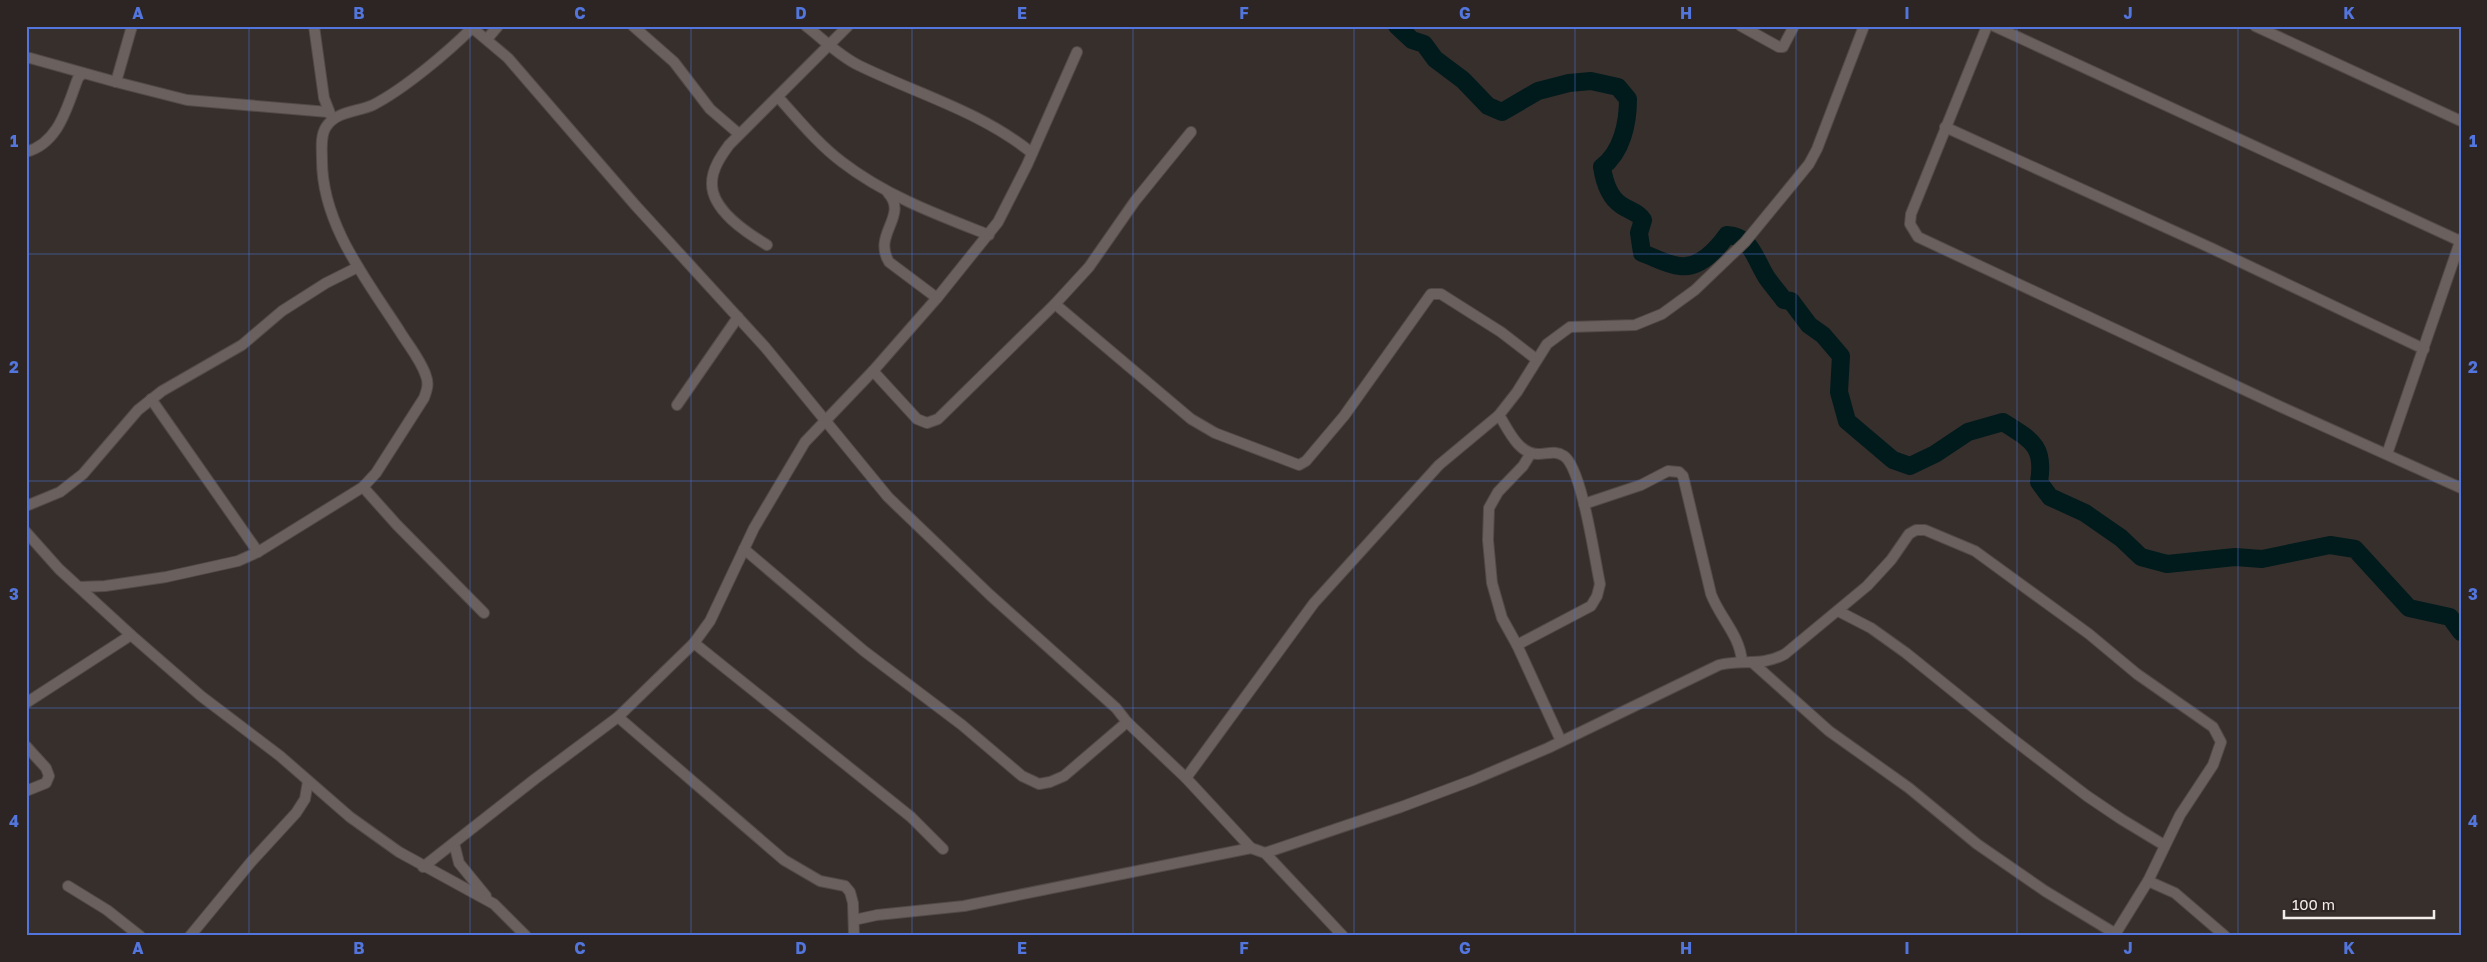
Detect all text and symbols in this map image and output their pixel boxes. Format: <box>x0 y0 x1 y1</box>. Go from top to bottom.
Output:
text: A <box>132 3 144 23</box>
text: B <box>353 3 365 23</box>
text: C <box>574 3 586 23</box>
text: D <box>795 3 807 23</box>
text: E <box>1017 3 1027 23</box>
text: F <box>1239 3 1249 23</box>
text: G <box>1459 3 1471 23</box>
text: H <box>1680 3 1692 23</box>
text: I <box>1904 3 1910 23</box>
text: J <box>2123 3 2133 23</box>
text: K <box>2343 3 2355 23</box>
text: 1 <box>10 131 18 151</box>
text: 1 <box>2469 131 2477 151</box>
text: 2 <box>9 357 19 377</box>
text: 2 <box>2468 357 2478 377</box>
text: 3 <box>9 584 19 604</box>
text: 3 <box>2468 584 2478 604</box>
text: 4 <box>9 811 19 831</box>
text: 4 <box>2468 811 2478 831</box>
scale bar <box>2284 887 2434 919</box>
text: 100 m <box>2292 895 2335 913</box>
text: A <box>132 938 144 958</box>
text: B <box>353 938 365 958</box>
text: C <box>574 938 586 958</box>
text: D <box>795 938 807 958</box>
text: E <box>1017 938 1027 958</box>
text: F <box>1239 938 1249 958</box>
text: G <box>1459 938 1471 958</box>
text: H <box>1680 938 1692 958</box>
text: I <box>1904 938 1910 958</box>
text: J <box>2123 938 2133 958</box>
text: K <box>2343 938 2355 958</box>

